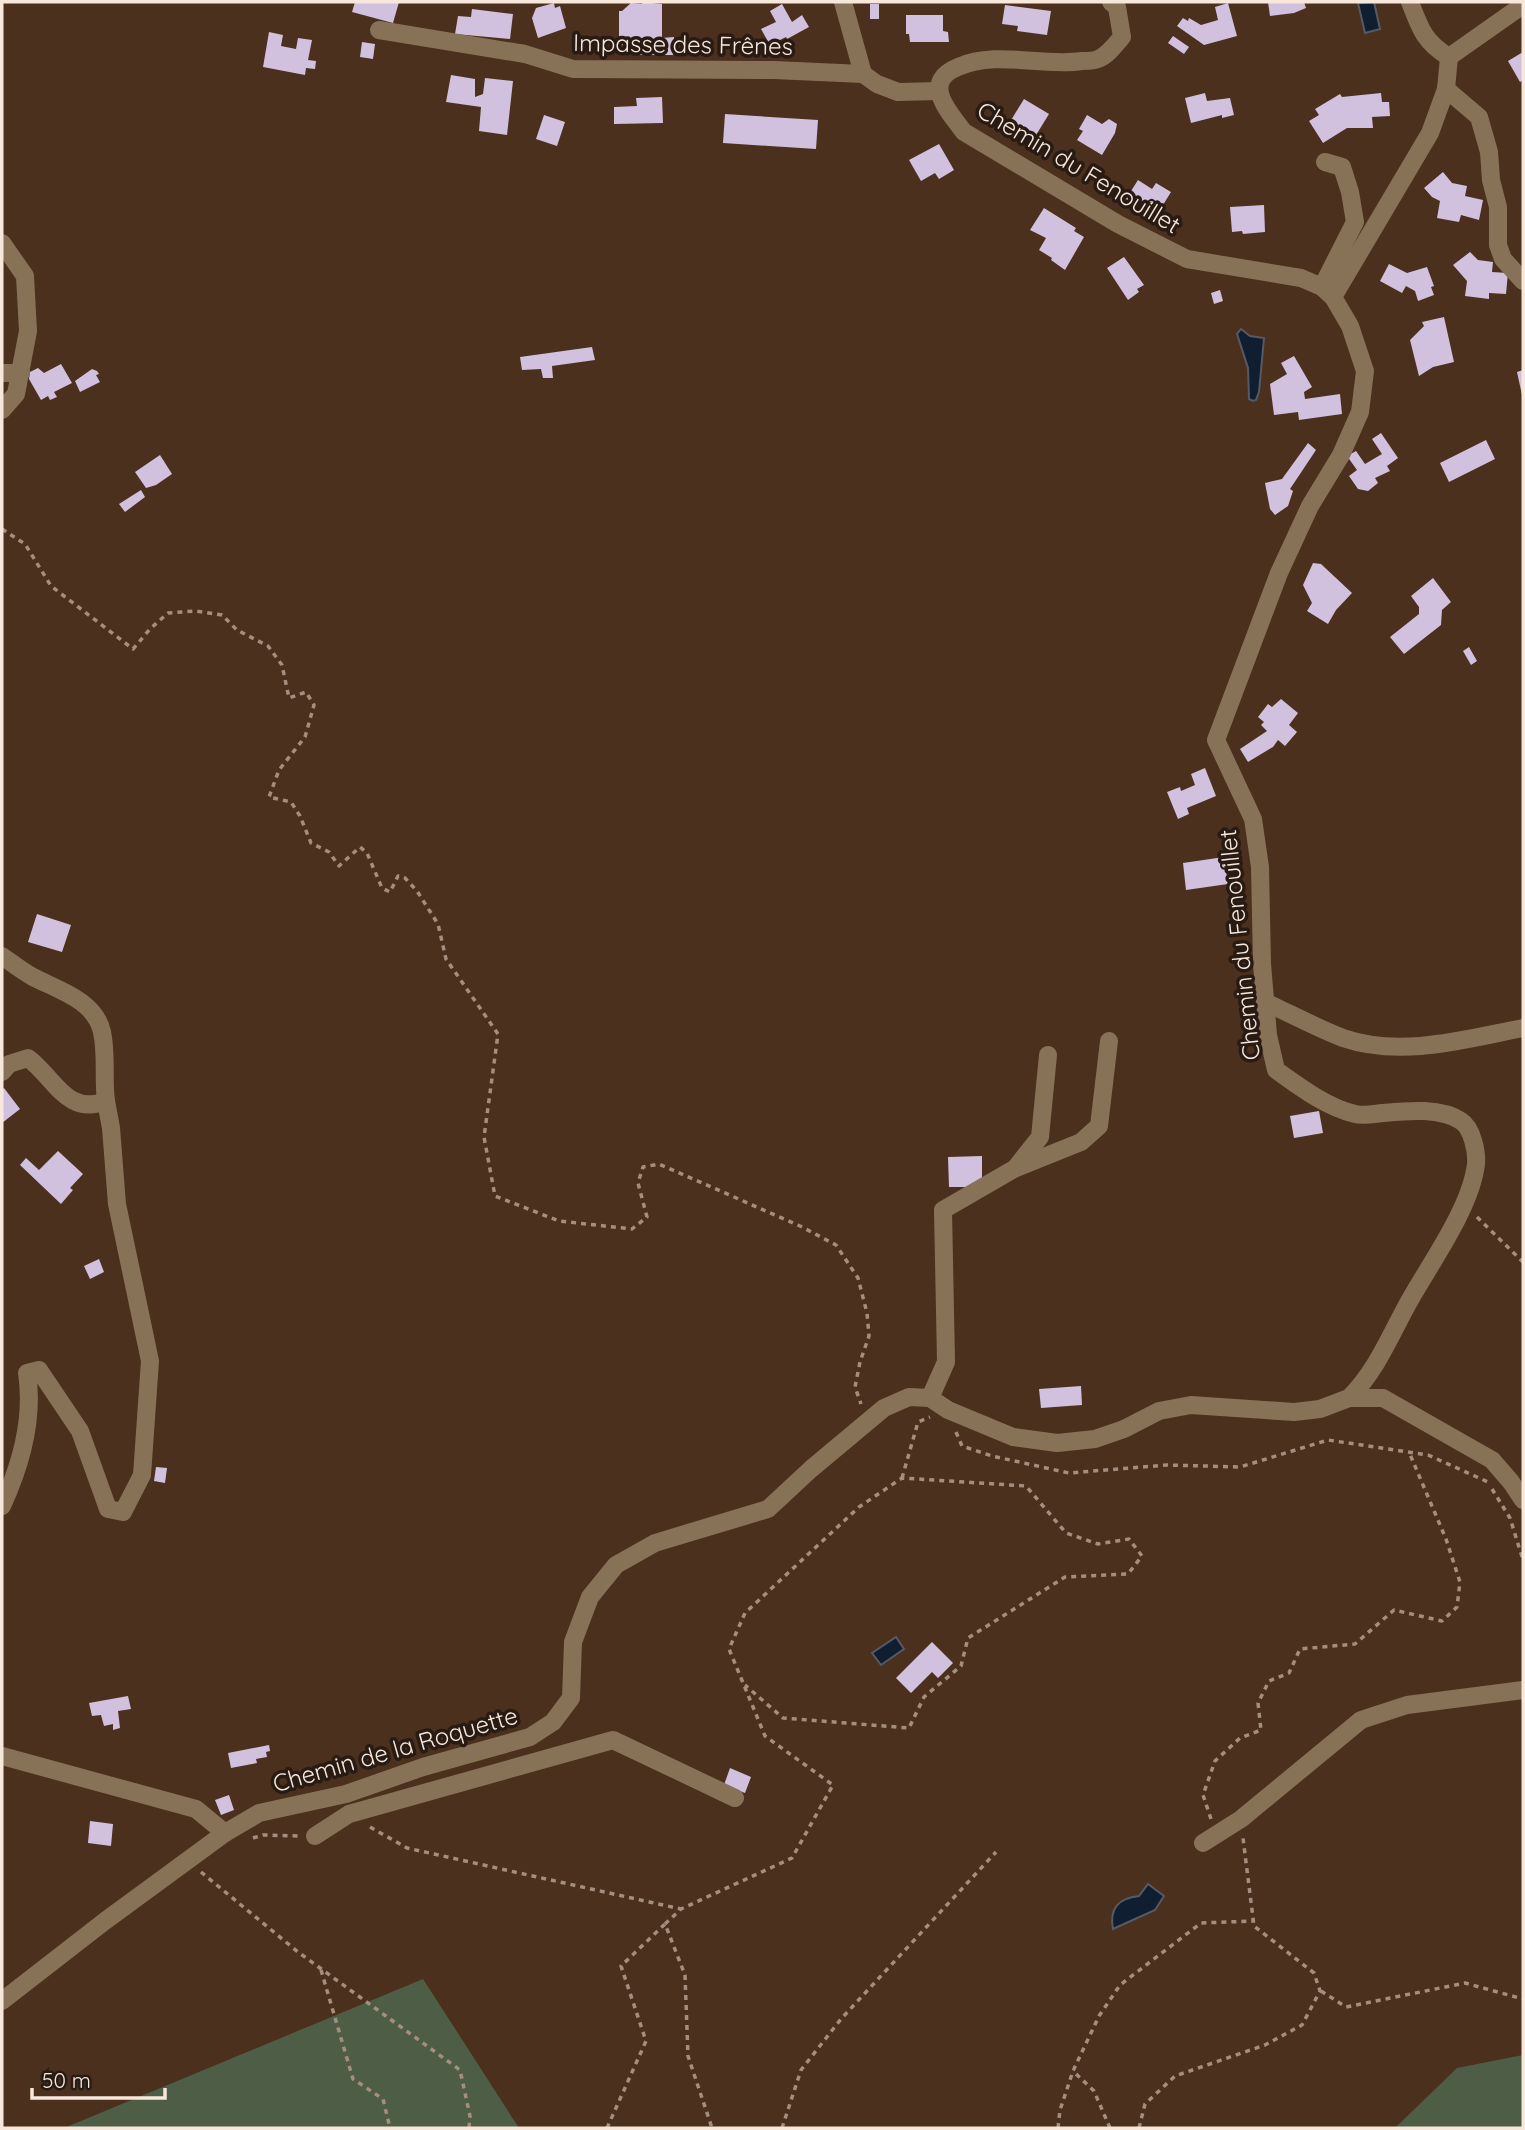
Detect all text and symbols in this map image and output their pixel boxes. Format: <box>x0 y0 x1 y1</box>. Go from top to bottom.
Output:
street label: Impasse des Frênes <box>573 27 793 61</box>
street label: Chemin du Fenouillet <box>972 94 1186 240</box>
street label: Chemin du Fenouillet <box>1212 828 1266 1062</box>
street label: Chemin de la Roquette <box>269 1700 521 1798</box>
scale bar <box>32 2056 164 2100</box>
text: 50 m <box>42 2067 91 2093</box>

